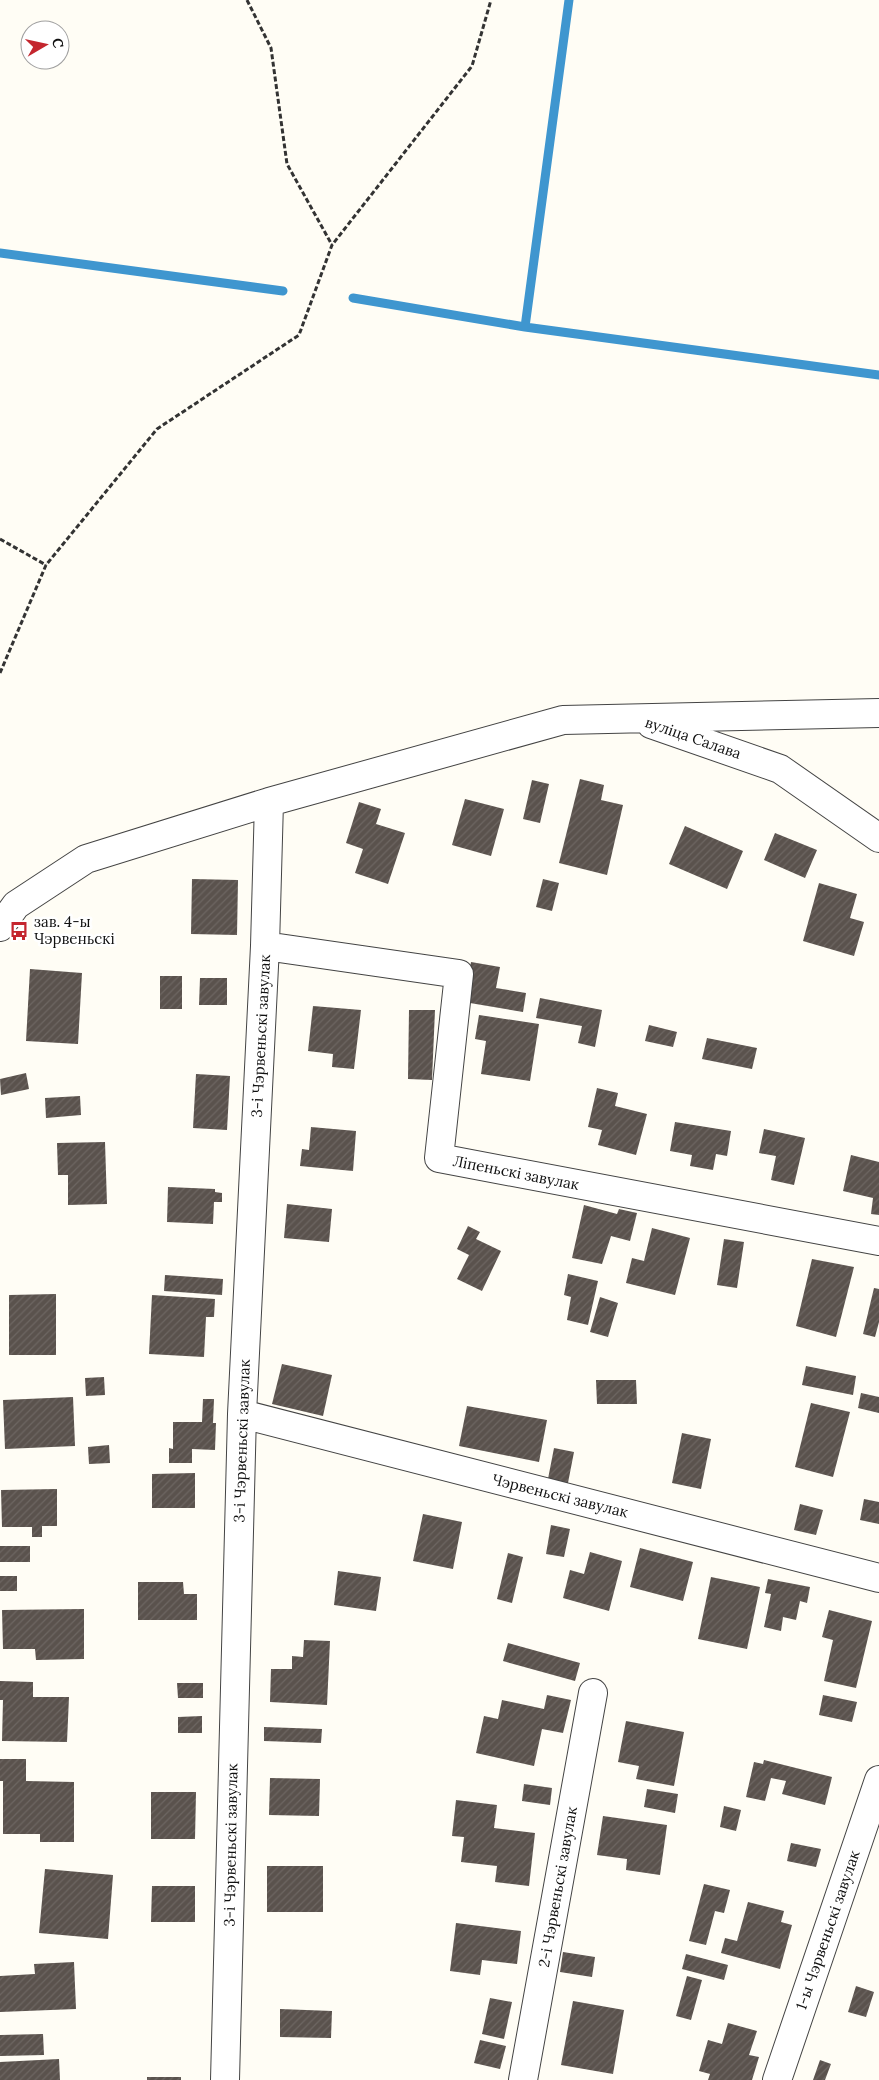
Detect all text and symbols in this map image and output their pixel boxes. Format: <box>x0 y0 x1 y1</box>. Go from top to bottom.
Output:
north arrow <box>20 20 70 70</box>
text: С <box>48 37 68 49</box>
street label: вуліца Салава <box>643 712 744 763</box>
place label: зав. 4-ы Чэрвеньскі <box>34 912 115 948</box>
bus stop icon: зав. 4-ы Чэрвеньскі <box>8 920 30 942</box>
street label: 3-і Чэрвеньскі завулак <box>247 954 274 1118</box>
street label: Ліпеньскі завулак <box>451 1151 581 1194</box>
street label: 3-і Чэрвеньскі завулак <box>229 1359 254 1523</box>
street label: Чэрвеньскі завулак <box>490 1469 630 1522</box>
street label: 3-і Чэрвеньскі завулак <box>220 1763 241 1927</box>
street label: 2-і Чэрвеньскі завулак <box>534 1805 581 1969</box>
street label: 1-ы Чэрвеньскі завулак <box>791 1848 864 2012</box>

